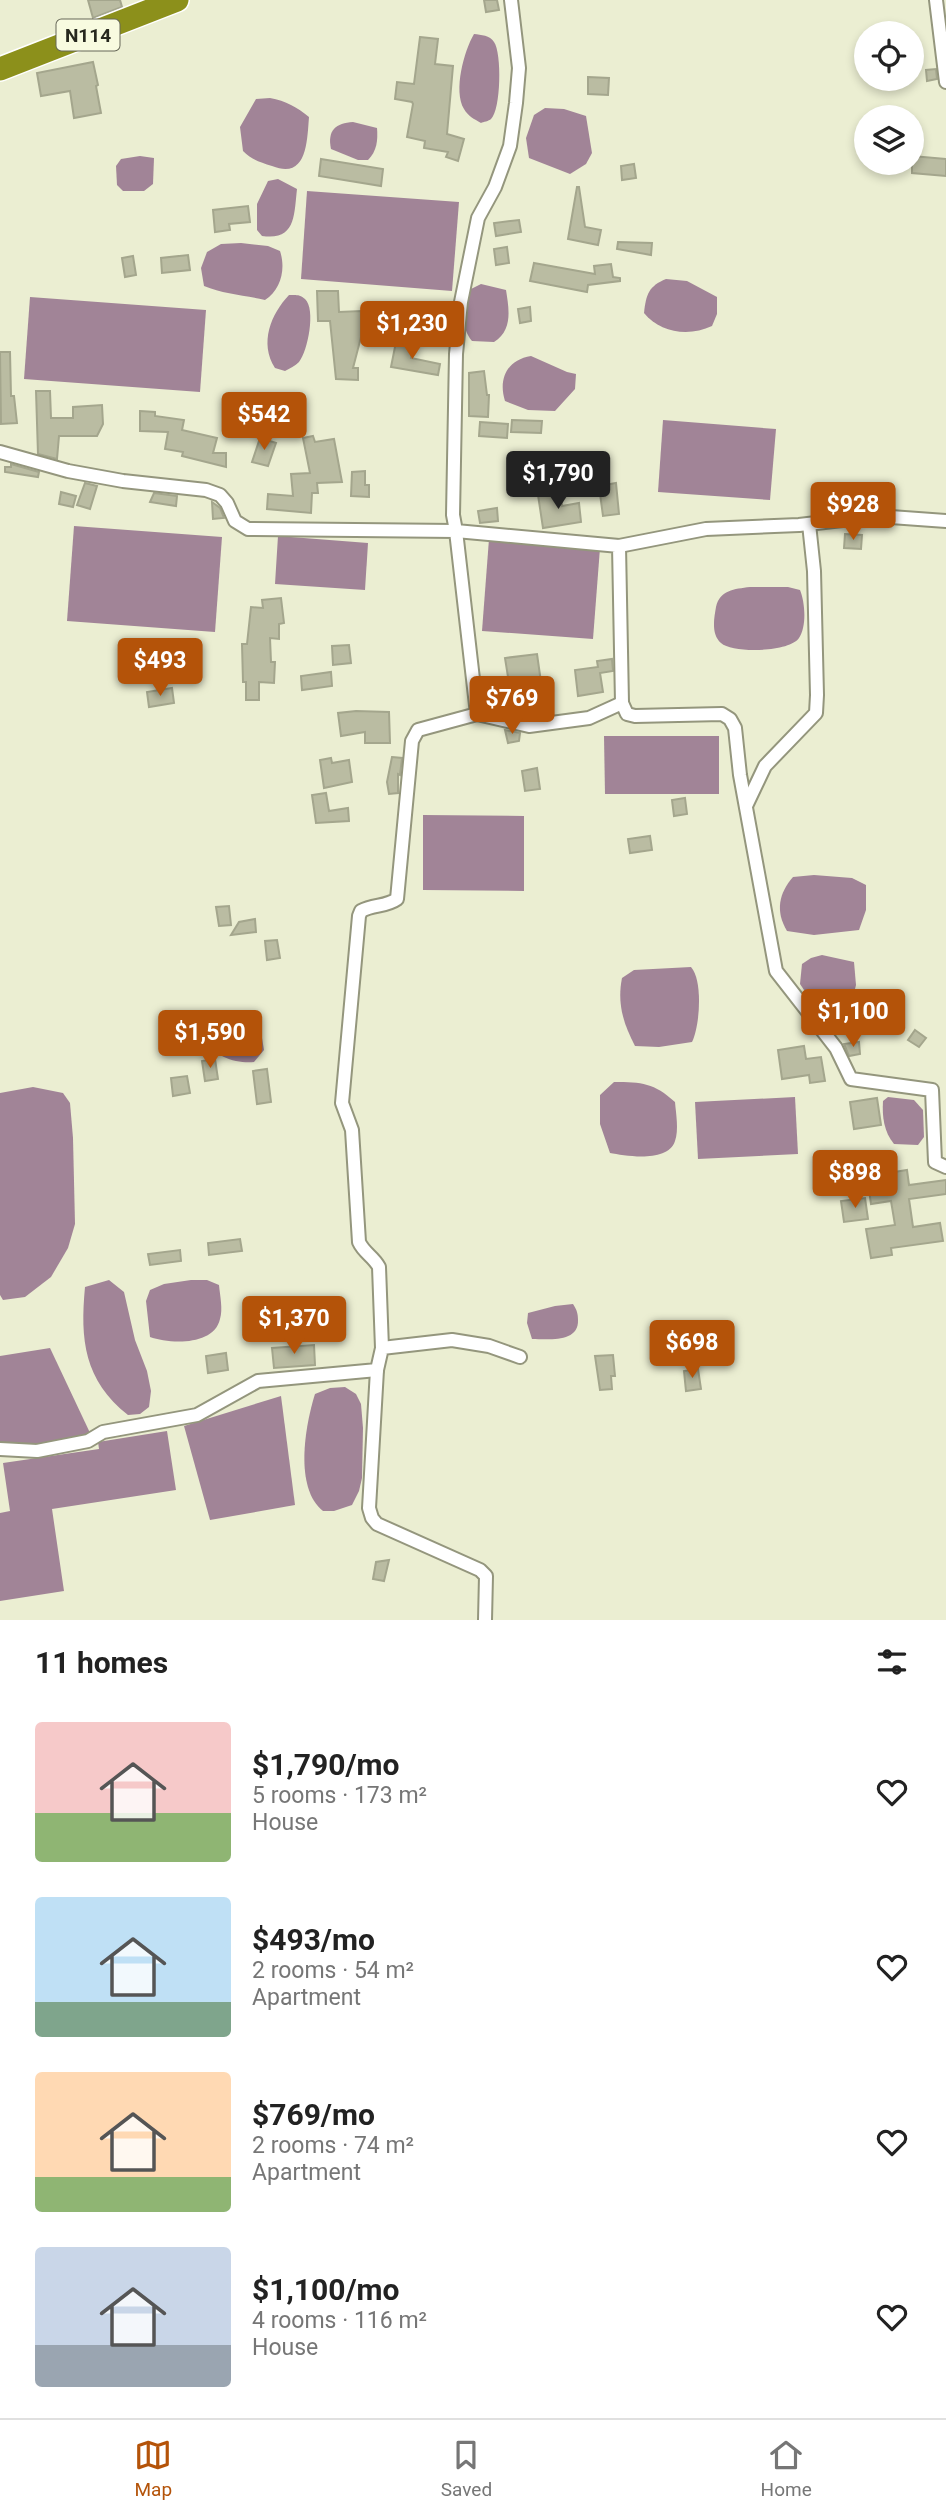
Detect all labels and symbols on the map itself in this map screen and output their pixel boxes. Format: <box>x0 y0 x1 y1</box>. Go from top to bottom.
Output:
road number: N114 <box>56 20 119 50</box>
pin: $1,230 <box>355 302 469 361</box>
pin: $542 <box>223 392 305 452</box>
pin: $1,790 <box>501 452 615 511</box>
pin: $928 <box>812 482 894 542</box>
pin: $493 <box>119 638 201 698</box>
pin: $769 <box>471 676 553 736</box>
pin: $1,100 <box>796 990 910 1049</box>
pin: $1,590 <box>153 1010 267 1070</box>
pin: $898 <box>814 1150 896 1210</box>
pin: $1,370 <box>237 1296 351 1356</box>
pin: $698 <box>651 1320 733 1380</box>

